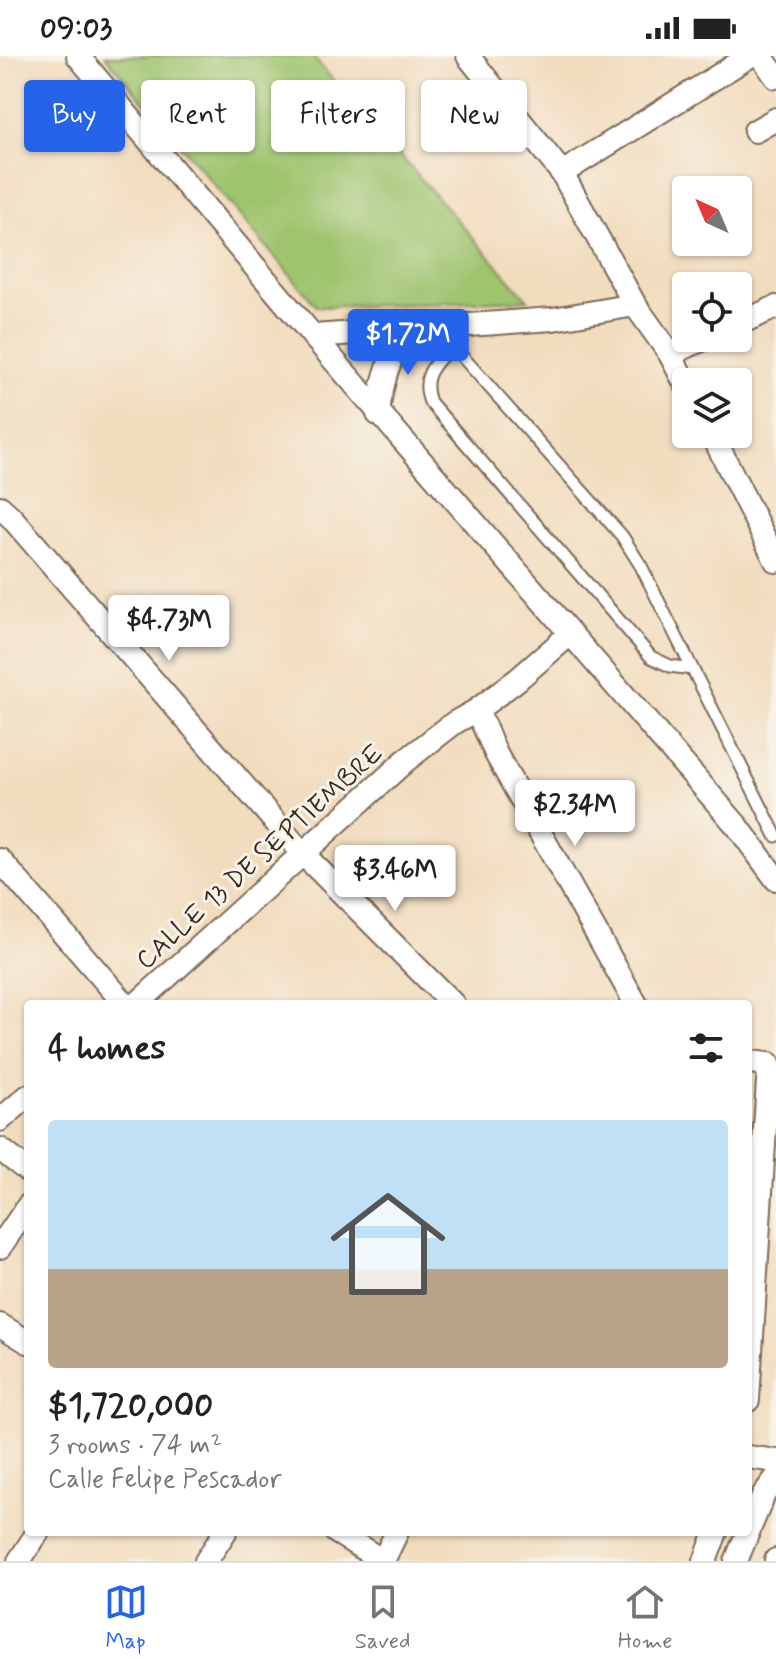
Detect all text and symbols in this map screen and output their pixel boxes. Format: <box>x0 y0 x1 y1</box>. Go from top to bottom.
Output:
text: 09:03 <box>40 9 112 48</box>
chip: Buy <box>24 80 125 152</box>
chip: Rent <box>141 80 255 152</box>
chip: Filters <box>271 80 405 152</box>
chip: New <box>421 80 527 152</box>
north arrow <box>672 176 752 256</box>
map controls <box>672 176 752 448</box>
button: locate <box>672 272 752 352</box>
pin: $1.72M <box>343 309 473 377</box>
text: $1.72M <box>366 318 450 352</box>
button: layers <box>672 368 752 448</box>
pin: $4.73M <box>104 595 234 663</box>
text: $4.73M <box>126 604 212 638</box>
street label: CALLE 13 DE SEPTIEMBRE <box>129 737 391 978</box>
pin: $2.34M <box>510 780 640 848</box>
text: $2.34M <box>533 789 617 823</box>
pin: $3.46M <box>330 845 460 913</box>
text: $3.46M <box>353 854 437 888</box>
text: 4 homes <box>48 1026 166 1071</box>
icon: filters <box>684 1026 728 1070</box>
icon: home <box>316 1172 460 1316</box>
text: $1,720,000 <box>48 1384 213 1429</box>
text: 3 rooms · 74 m² <box>48 1429 222 1463</box>
text: Calle Felipe Pescador <box>48 1463 282 1497</box>
tab: Map <box>104 1580 148 1656</box>
tab: Saved <box>355 1580 410 1656</box>
tab: Home <box>618 1580 672 1656</box>

